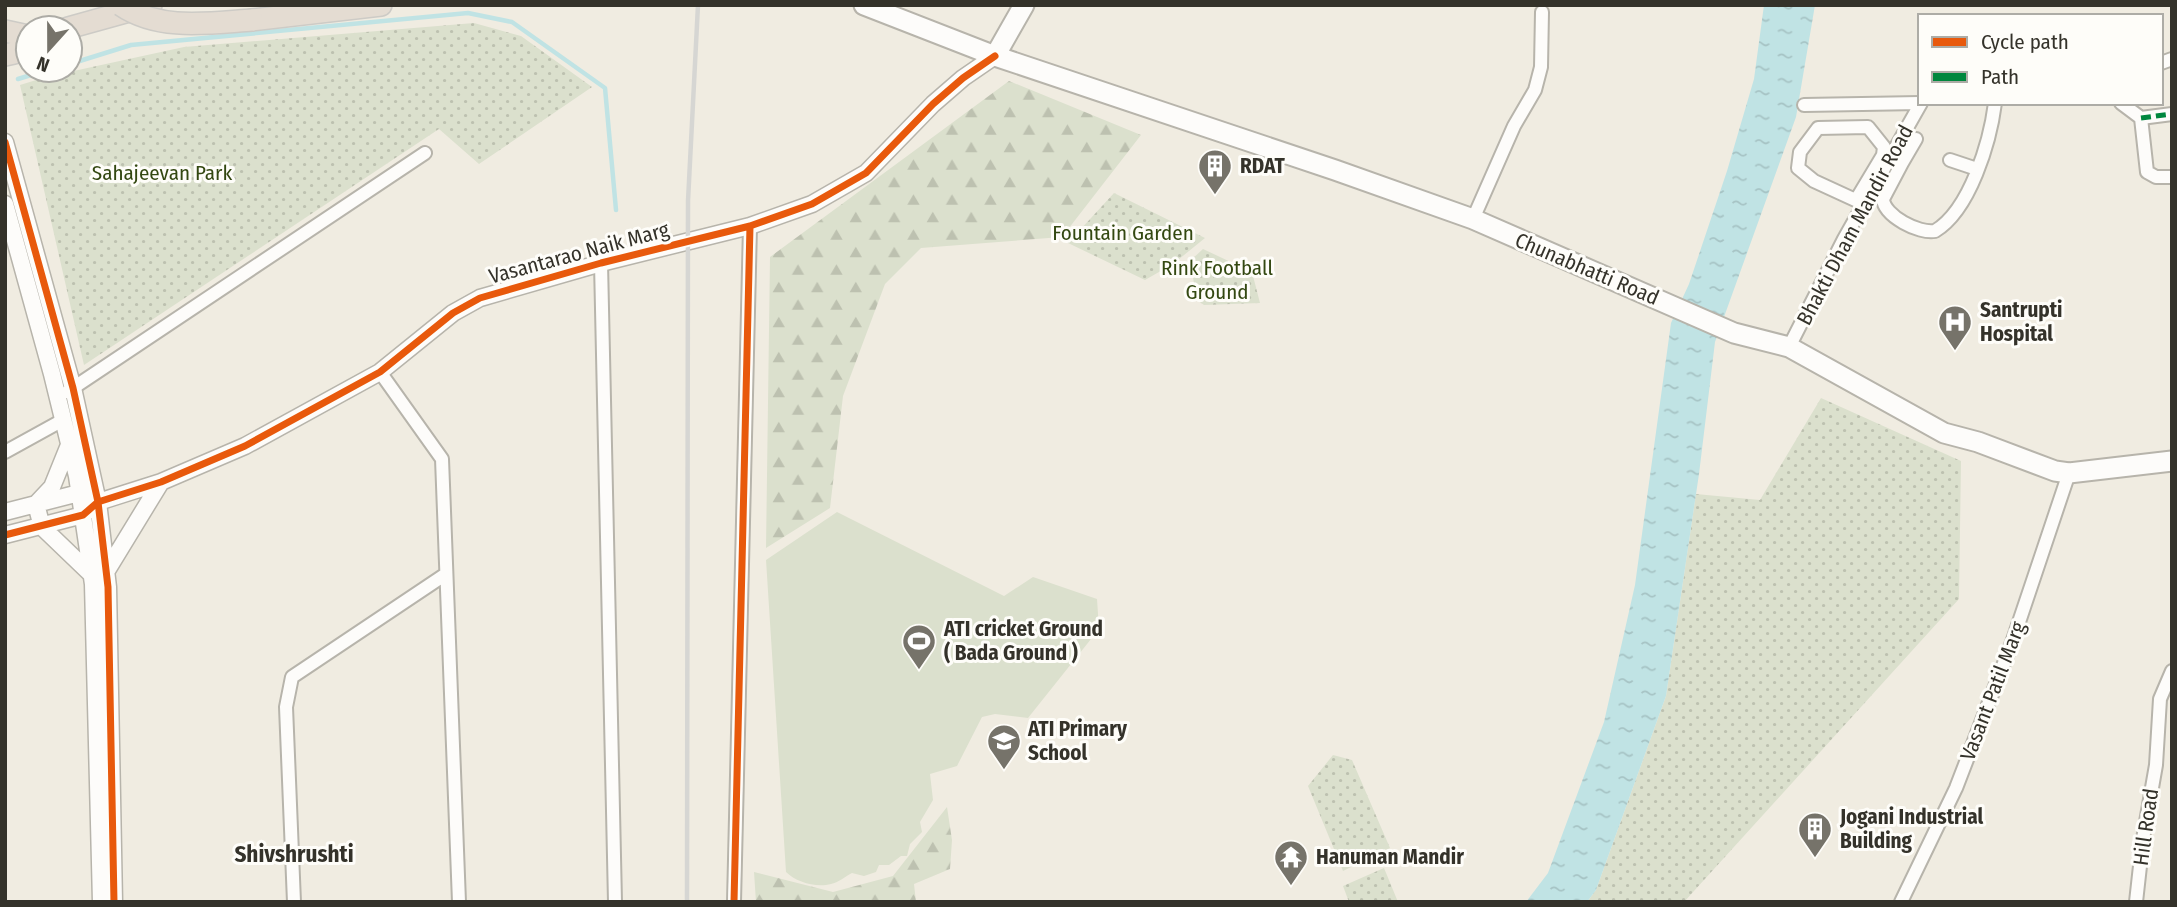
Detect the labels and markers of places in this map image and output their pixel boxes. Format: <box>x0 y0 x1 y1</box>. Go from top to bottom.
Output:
building icon: RDAT <box>1196 147 1234 196</box>
place label: RDAT <box>1240 153 1285 179</box>
place label: Santrupti Hospital <box>1980 297 2063 347</box>
hospital icon: Santrupti Hospital <box>1936 303 1974 352</box>
place label: ATI cricket Ground ( Bada Ground ) <box>943 616 1103 666</box>
sports icon: ATI cricket Ground ( Bada Ground ) <box>900 622 938 671</box>
place label: ATI Primary School <box>1027 716 1128 766</box>
school or university icon: ATI Primary School <box>985 722 1023 771</box>
place label: Jogani Industrial Building <box>1839 804 1983 854</box>
building icon: Jogani Industrial Building <box>1796 810 1834 859</box>
temple icon: Hanuman Mandir <box>1272 838 1310 887</box>
place label: Hanuman Mandir <box>1316 844 1464 870</box>

